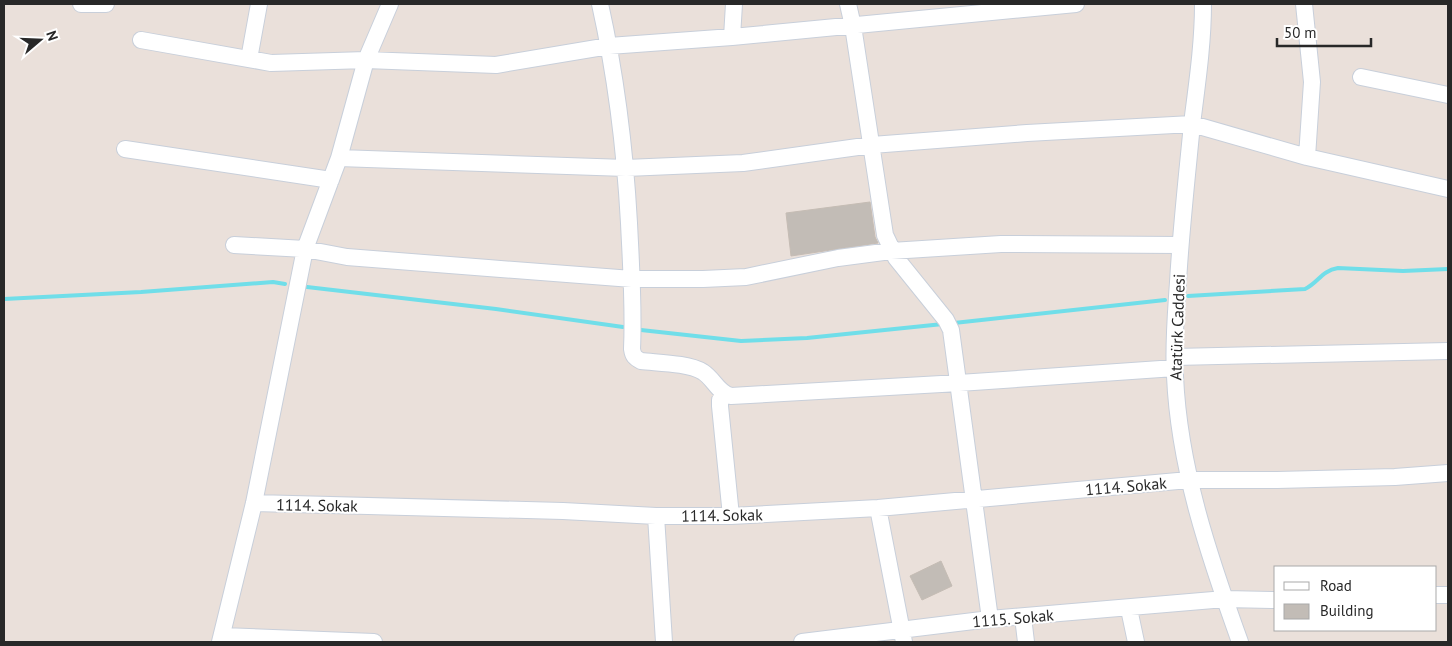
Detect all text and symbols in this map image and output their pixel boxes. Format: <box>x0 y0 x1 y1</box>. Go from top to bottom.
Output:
north arrow <box>15 15 65 65</box>
scale bar <box>1277 15 1371 47</box>
text: 50 m <box>1284 23 1317 42</box>
text: N <box>42 28 62 43</box>
street label: Atatürk Caddesi <box>1165 273 1189 381</box>
street label: 1114. Sokak <box>1084 472 1168 500</box>
street label: 1114. Sokak <box>276 494 358 516</box>
street label: 1114. Sokak <box>681 504 763 526</box>
legend <box>1274 566 1437 631</box>
text: Road <box>1320 576 1352 595</box>
text: Building <box>1320 601 1374 620</box>
street label: 1115. Sokak <box>971 604 1055 632</box>

